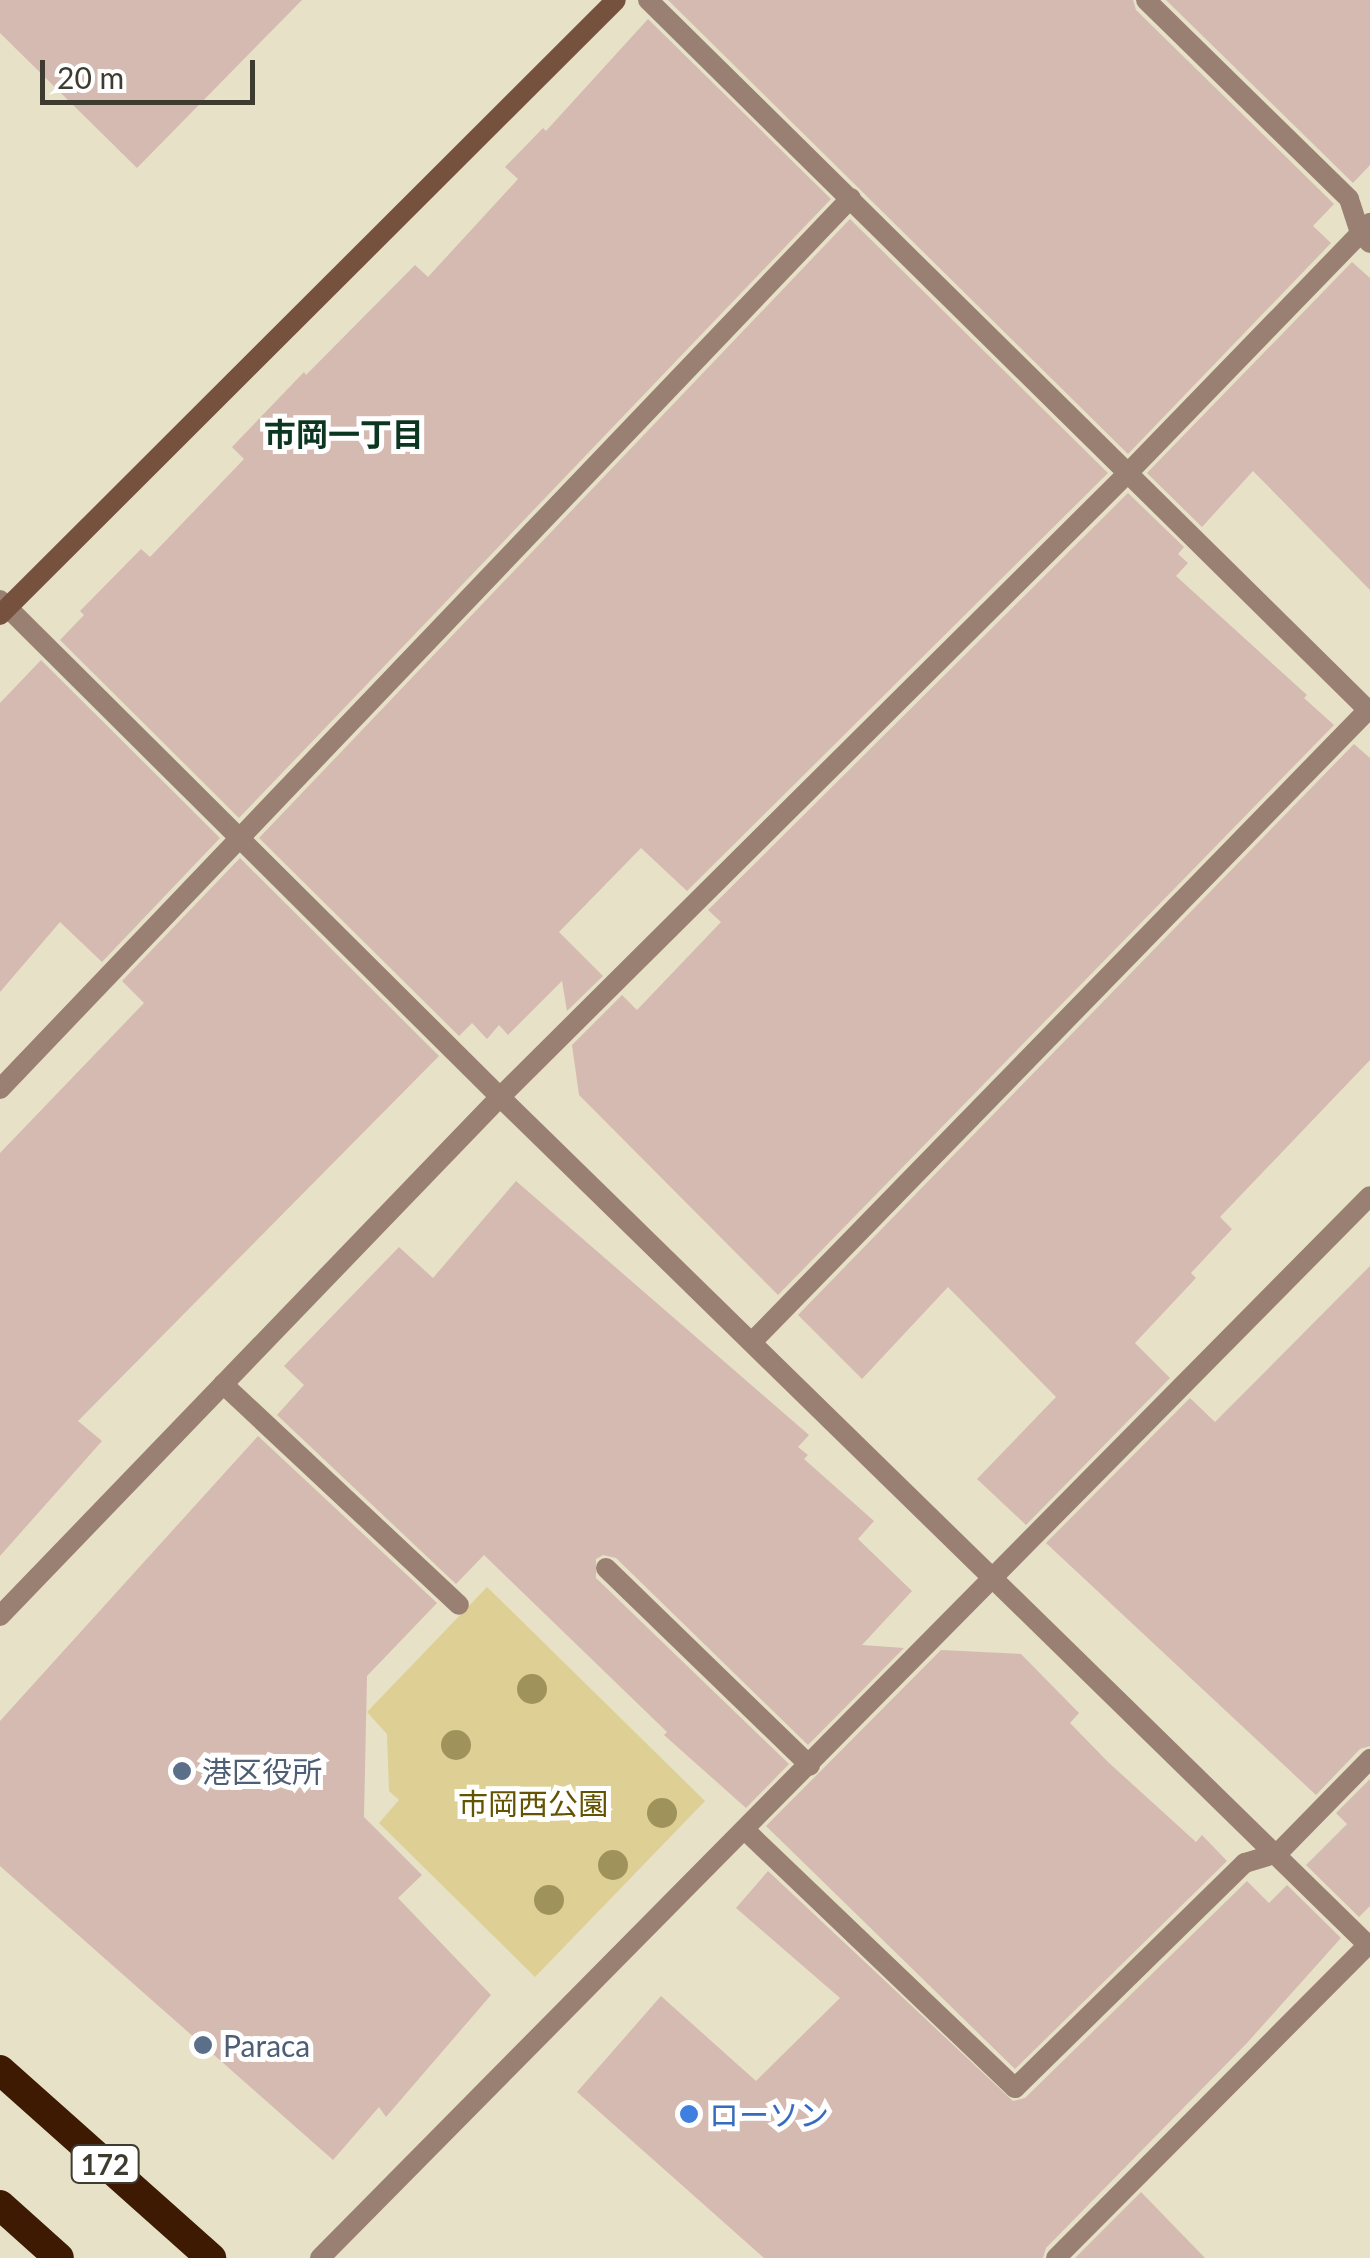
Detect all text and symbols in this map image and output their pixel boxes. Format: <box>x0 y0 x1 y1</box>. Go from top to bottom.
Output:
scale bar <box>45 40 260 102</box>
text: 20 m <box>57 59 124 95</box>
district label: 市岡一丁目 <box>264 415 424 453</box>
place label: 港区役所 <box>202 1753 322 1789</box>
marker: 港区役所 <box>171 1760 193 1782</box>
park label: 市岡西公園 <box>458 1785 608 1821</box>
place label: Paraca <box>223 2027 310 2063</box>
marker: Paraca <box>192 2034 214 2056</box>
place label: ローソン <box>709 2096 829 2132</box>
marker: ローソン <box>678 2103 700 2125</box>
road number: 172 <box>70 2141 140 2187</box>

